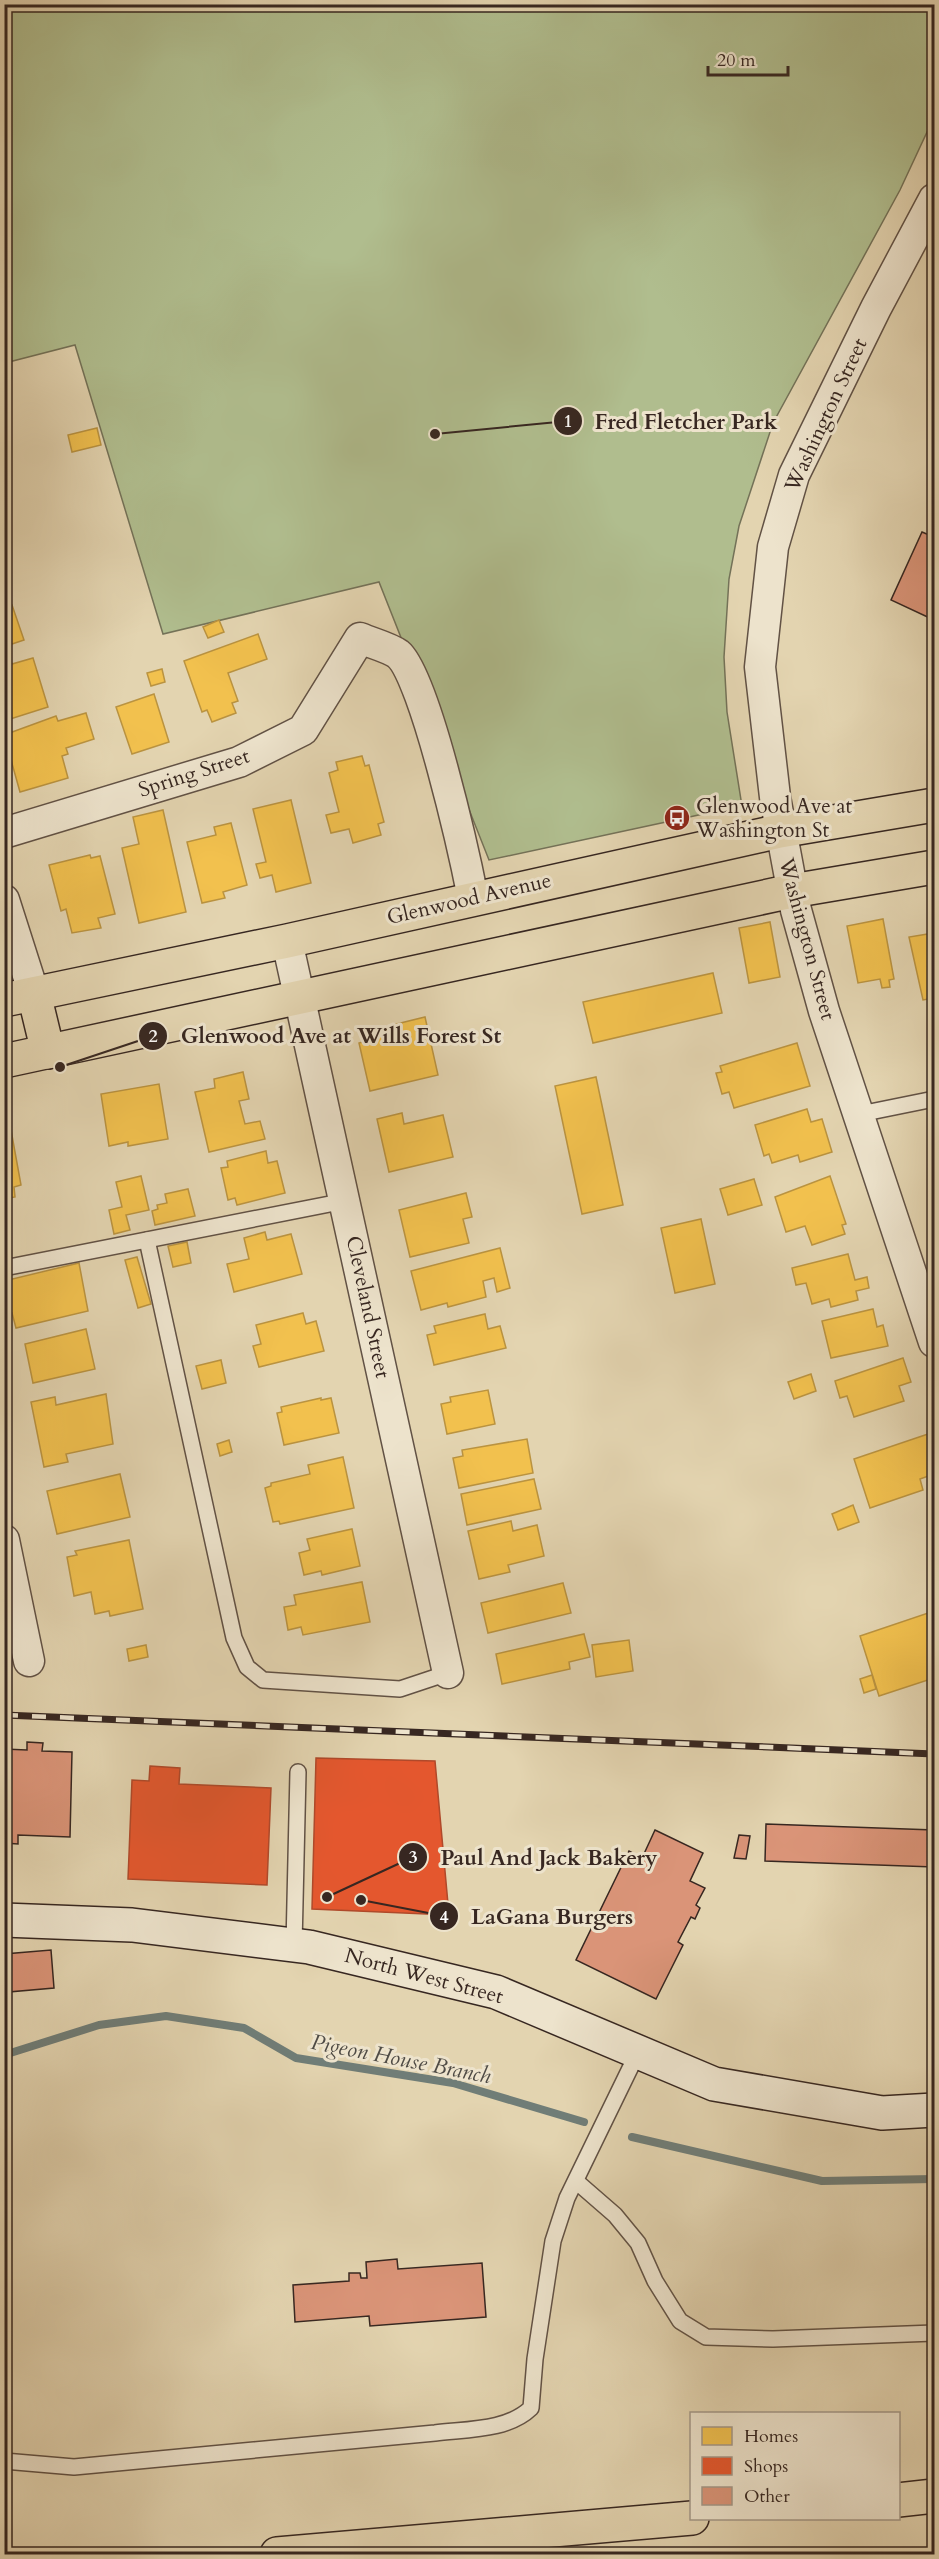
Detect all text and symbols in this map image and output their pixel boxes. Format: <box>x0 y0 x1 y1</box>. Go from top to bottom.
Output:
scale bar <box>708 39 788 77</box>
text: 20 m <box>717 48 756 73</box>
street label: Washington Street <box>777 333 874 497</box>
callout: Fred Fletcher Park <box>553 401 790 441</box>
text: Fred Fletcher Park <box>595 407 778 437</box>
text: 1 <box>563 409 573 434</box>
street label: Spring Street <box>135 741 254 805</box>
place label: Glenwood Ave at Washington St <box>695 792 853 845</box>
bus stop icon: Glenwood Ave at Washington St <box>662 803 692 833</box>
street label: Washington Street <box>771 854 843 1024</box>
street label: Glenwood Avenue <box>384 866 554 932</box>
callout: Glenwood Ave at Wills Forest St <box>138 1016 513 1056</box>
text: Glenwood Ave at Wills Forest St <box>181 1021 502 1051</box>
text: 2 <box>148 1024 158 1049</box>
street label: Cleveland Street <box>339 1233 397 1381</box>
callout: Paul And Jack Bakery <box>398 1837 669 1877</box>
text: Paul And Jack Bakery <box>440 1843 658 1873</box>
text: 3 <box>408 1845 418 1870</box>
callout: LaGana Burgers <box>429 1896 646 1936</box>
text: LaGana Burgers <box>471 1902 633 1932</box>
text: 4 <box>439 1905 449 1930</box>
street label: North West Street <box>341 1941 507 2011</box>
water label: Pigeon House Branch <box>309 2027 494 2091</box>
legend <box>690 2412 900 2520</box>
text: Homes <box>744 2424 798 2449</box>
text: Shops <box>744 2454 788 2479</box>
text: Other <box>744 2484 790 2509</box>

